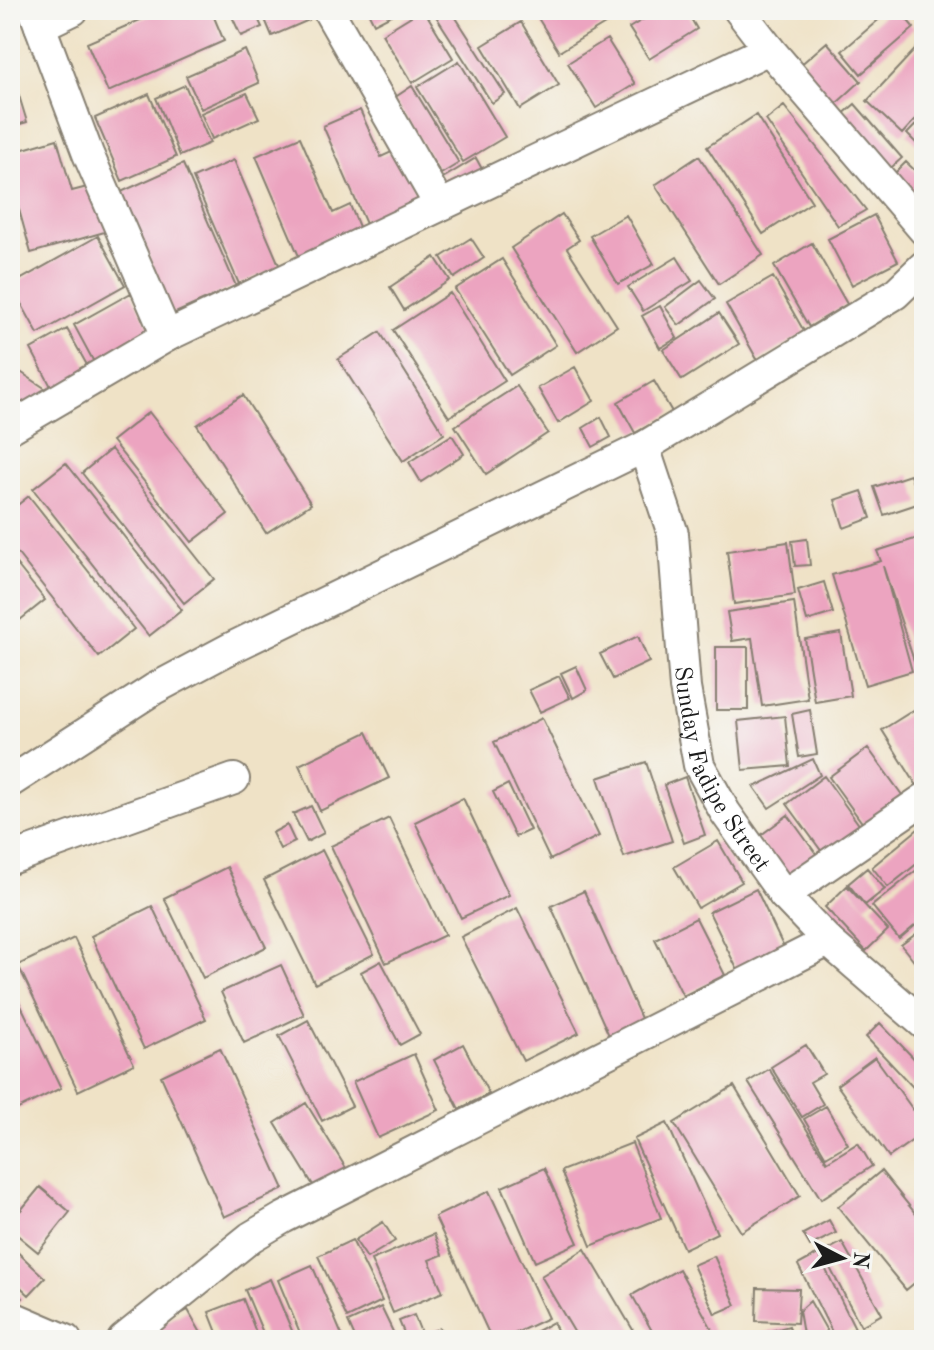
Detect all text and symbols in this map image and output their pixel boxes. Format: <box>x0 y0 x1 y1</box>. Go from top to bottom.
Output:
street label: Sunday Fadipe Street <box>669 665 774 877</box>
north arrow <box>802 1218 882 1298</box>
text: N <box>848 1250 872 1270</box>

